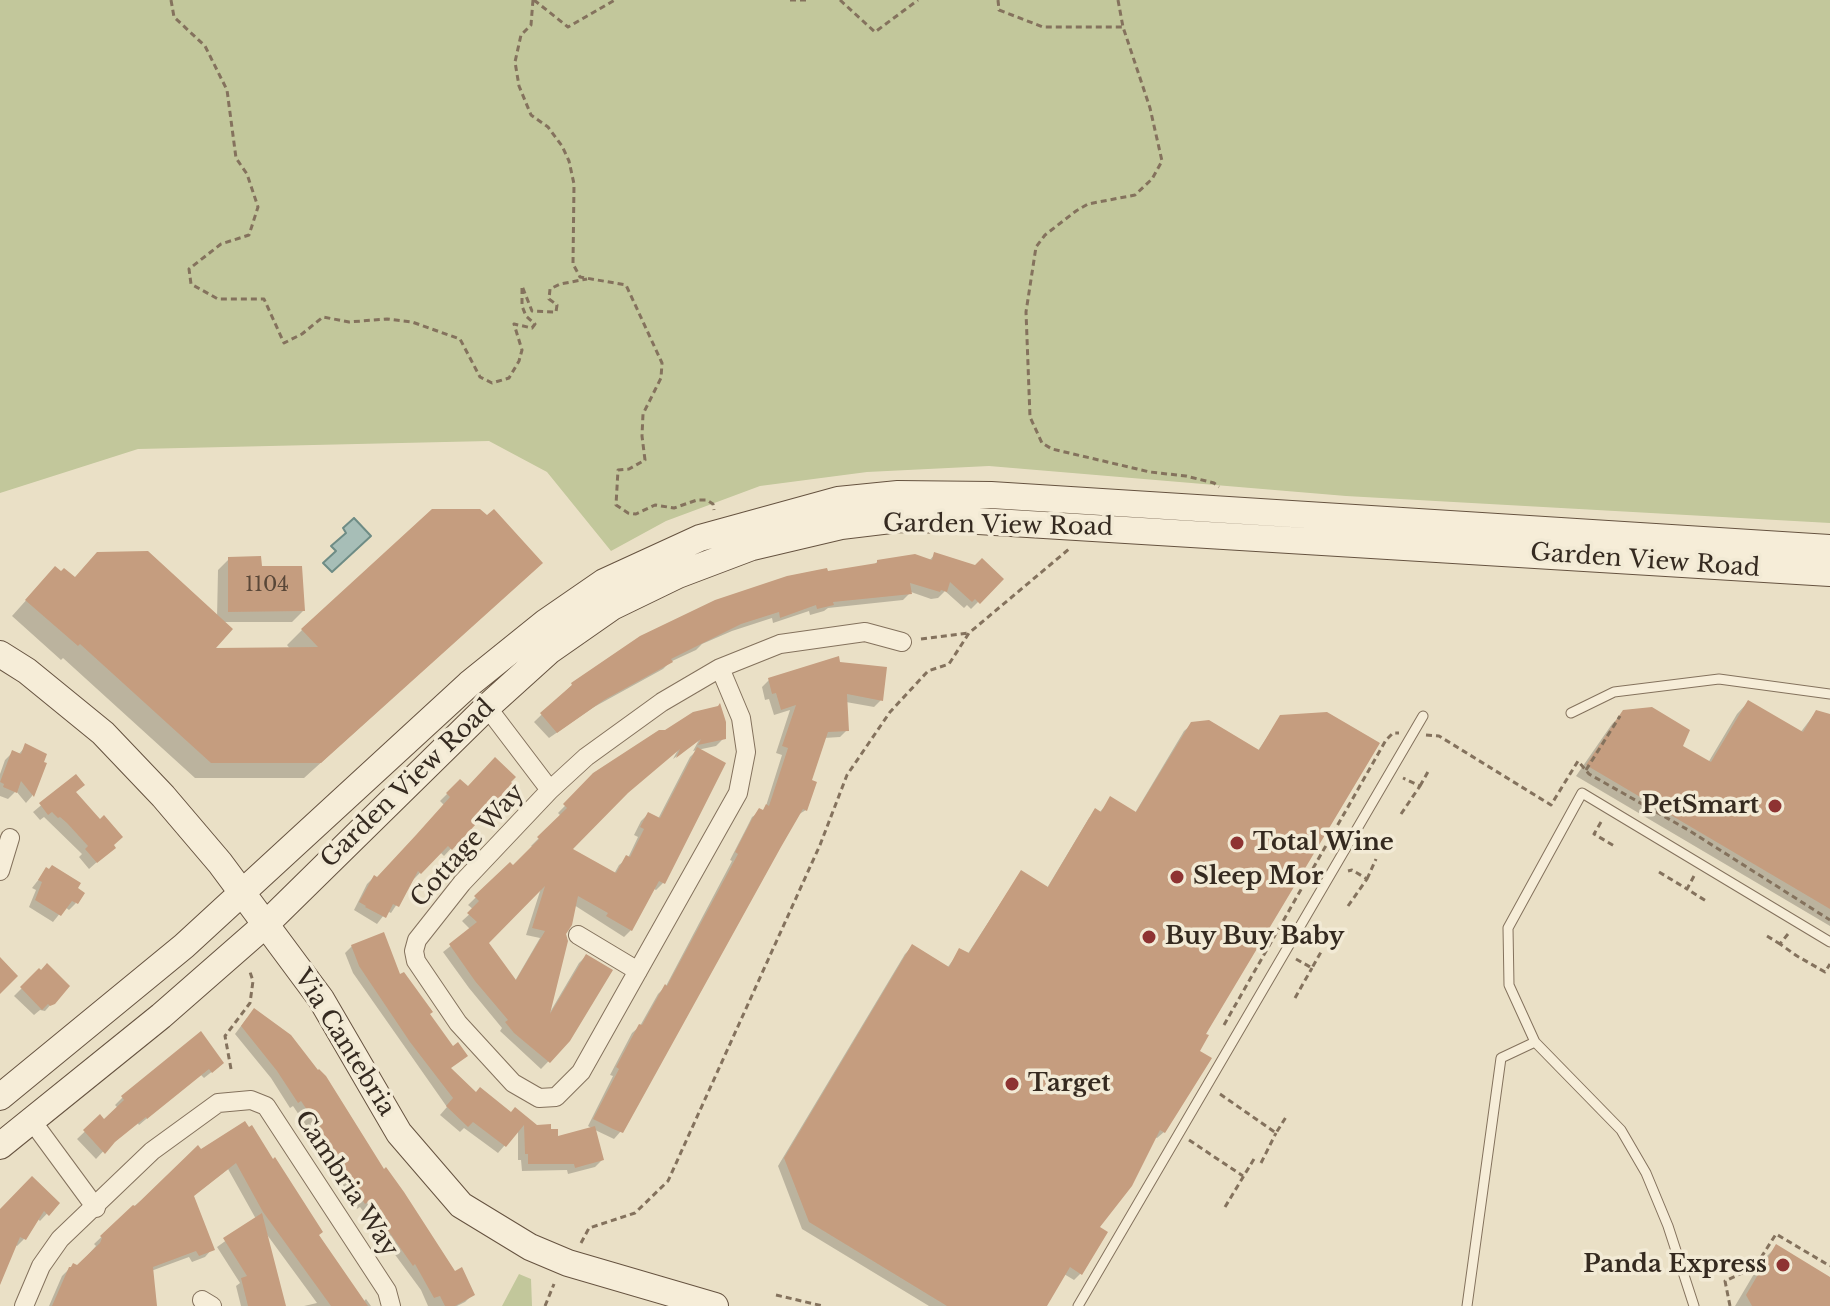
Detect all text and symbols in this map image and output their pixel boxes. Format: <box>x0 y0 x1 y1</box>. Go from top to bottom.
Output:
street label: Garden View Road <box>883 510 1113 542</box>
street label: Garden View Road <box>1529 539 1761 583</box>
house number: 1104 <box>245 573 289 597</box>
street label: Garden View Road <box>315 694 501 874</box>
street label: Cottage Way <box>405 779 531 913</box>
place label: PetSmart <box>1642 792 1759 820</box>
marker: PetSmart <box>1766 797 1784 815</box>
place label: Total Wine <box>1253 829 1394 857</box>
marker: Total Wine <box>1228 834 1246 852</box>
place label: Sleep Mor <box>1193 863 1323 891</box>
marker: Sleep Mor <box>1168 868 1186 886</box>
place label: Buy Buy Baby <box>1165 923 1344 951</box>
marker: Buy Buy Baby <box>1140 928 1158 946</box>
street label: Via Cantebria <box>287 964 401 1122</box>
place label: Target <box>1028 1070 1111 1098</box>
marker: Target <box>1003 1075 1021 1093</box>
street label: Cambria Way <box>288 1106 404 1262</box>
place label: Panda Express <box>1583 1251 1767 1279</box>
marker: Panda Express <box>1774 1256 1792 1274</box>

